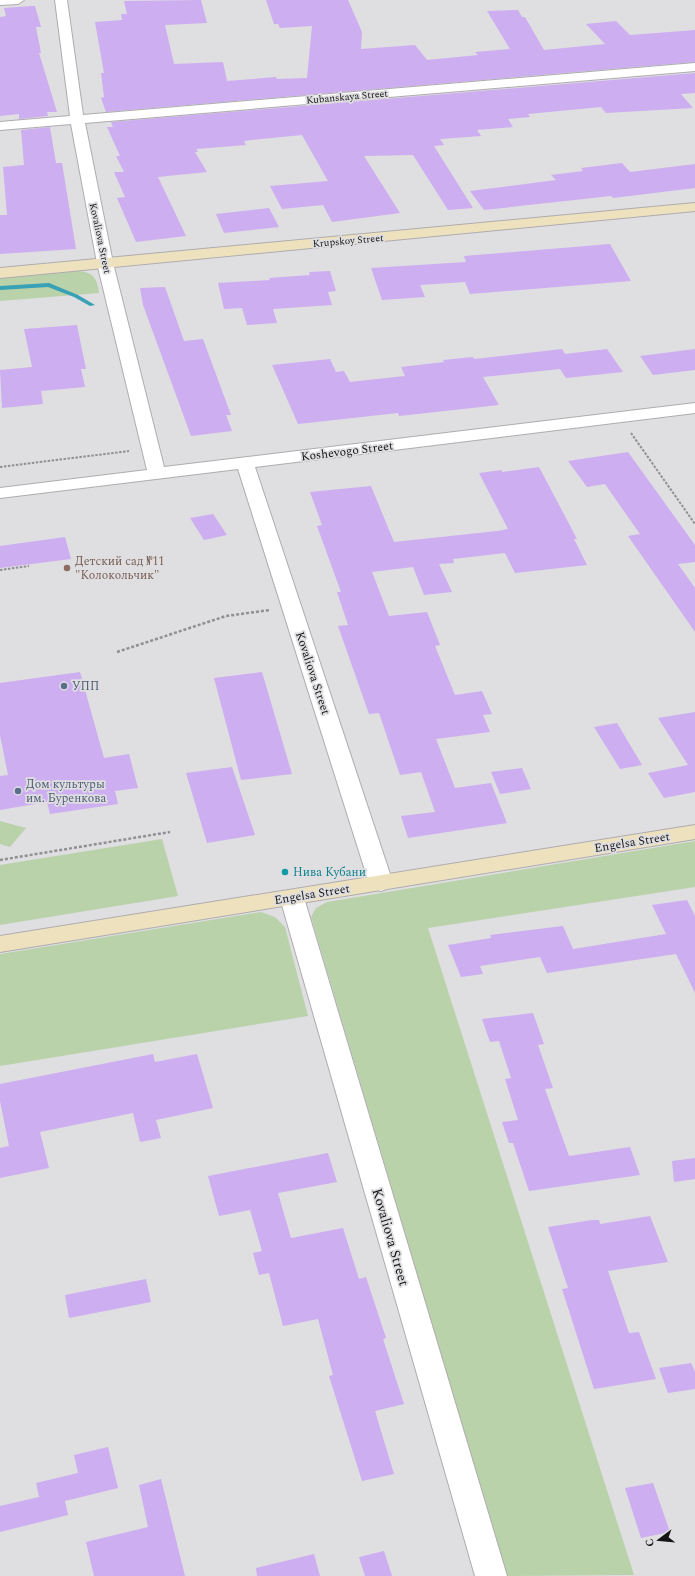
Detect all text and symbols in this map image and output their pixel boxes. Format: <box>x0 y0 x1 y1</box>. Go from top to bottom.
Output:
street label: Kubanskaya Street <box>306 85 389 109</box>
street label: Kovaliova Street <box>85 201 115 275</box>
street label: Krupskoy Street <box>312 230 385 252</box>
street label: Koshevogo Street <box>300 436 394 467</box>
place label: Детский сад №11 "Колокольчик" <box>75 552 164 585</box>
marker: Детский сад №11 "Колокольчик" <box>62 563 72 573</box>
street label: Kovaliova Street <box>290 629 335 717</box>
place label: УПП <box>72 677 99 696</box>
marker: УПП <box>59 681 69 691</box>
place label: Дом культуры им. Буренкова <box>26 775 107 808</box>
marker: Дом культуры им. Буренкова <box>13 786 23 796</box>
street label: Engelsa Street <box>593 827 671 858</box>
place label: Нива Кубани <box>293 863 366 882</box>
marker: Нива Кубани <box>280 867 290 877</box>
street label: Engelsa Street <box>273 879 351 910</box>
street label: Kovaliova Street <box>367 1186 415 1288</box>
north arrow <box>639 1520 679 1560</box>
text: С <box>641 1536 659 1549</box>

